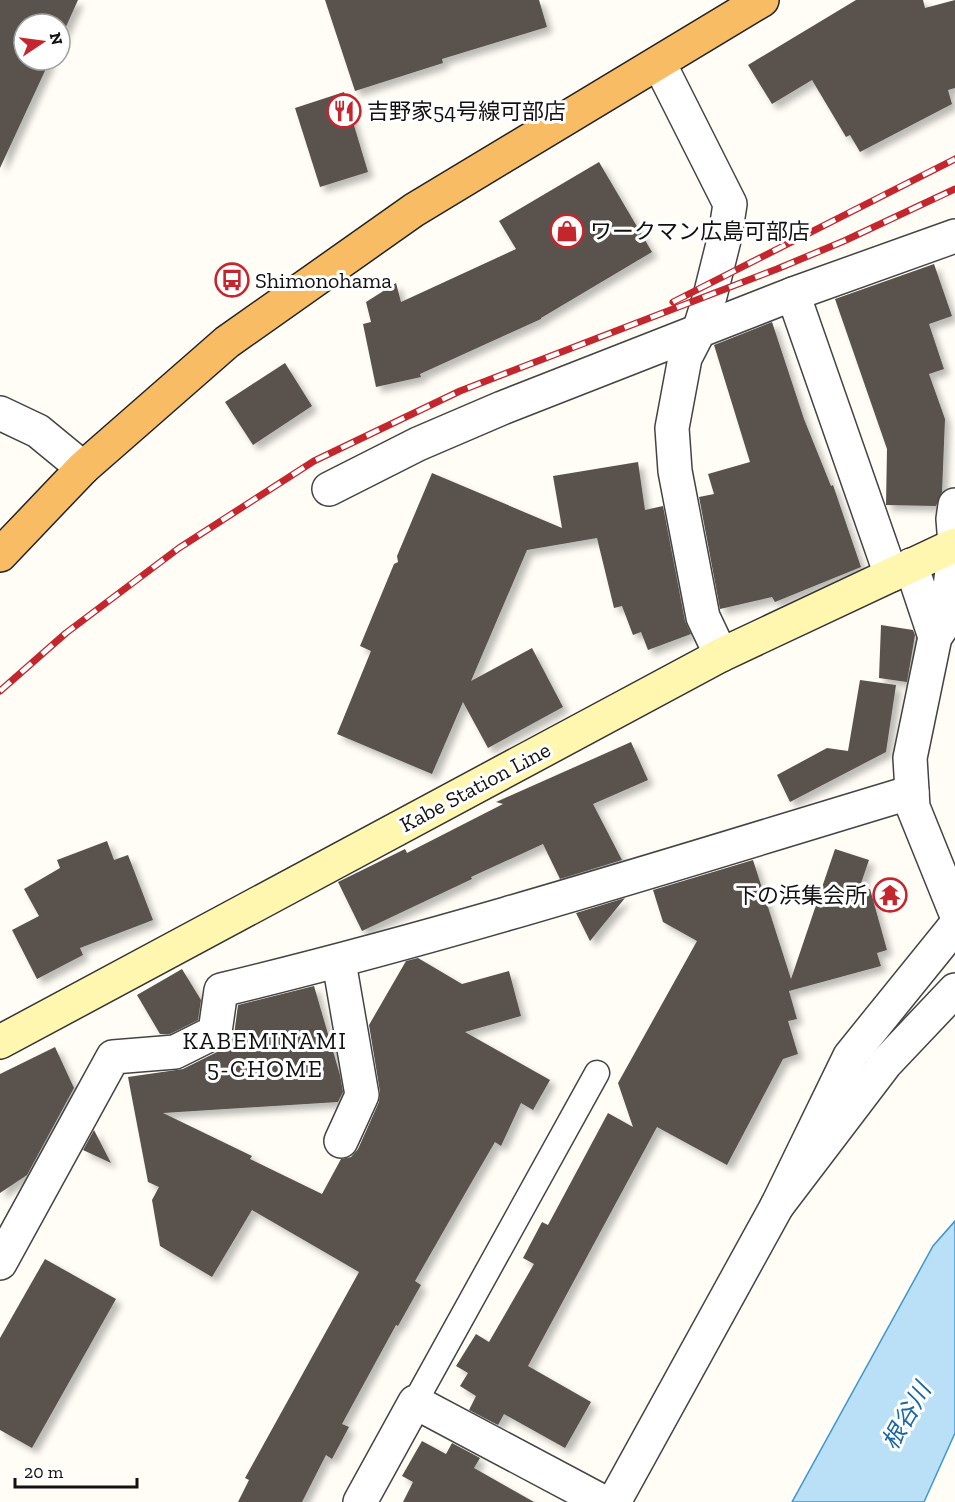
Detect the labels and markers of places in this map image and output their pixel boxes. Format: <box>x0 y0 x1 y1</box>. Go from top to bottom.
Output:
restaurant icon: 吉野家54号線可部店 <box>326 93 362 129</box>
place label: 吉野家54号線可部店 <box>367 98 566 125</box>
shop icon: ワークマン広島可部店 <box>549 213 585 249</box>
place label: ワークマン広島可部店 <box>590 218 810 245</box>
bus stop icon: Shimonohama <box>214 262 250 298</box>
place label: Shimonohama <box>255 267 392 294</box>
temple icon: 下の浜集会所 <box>872 877 908 913</box>
place label: 下の浜集会所 <box>735 882 867 909</box>

